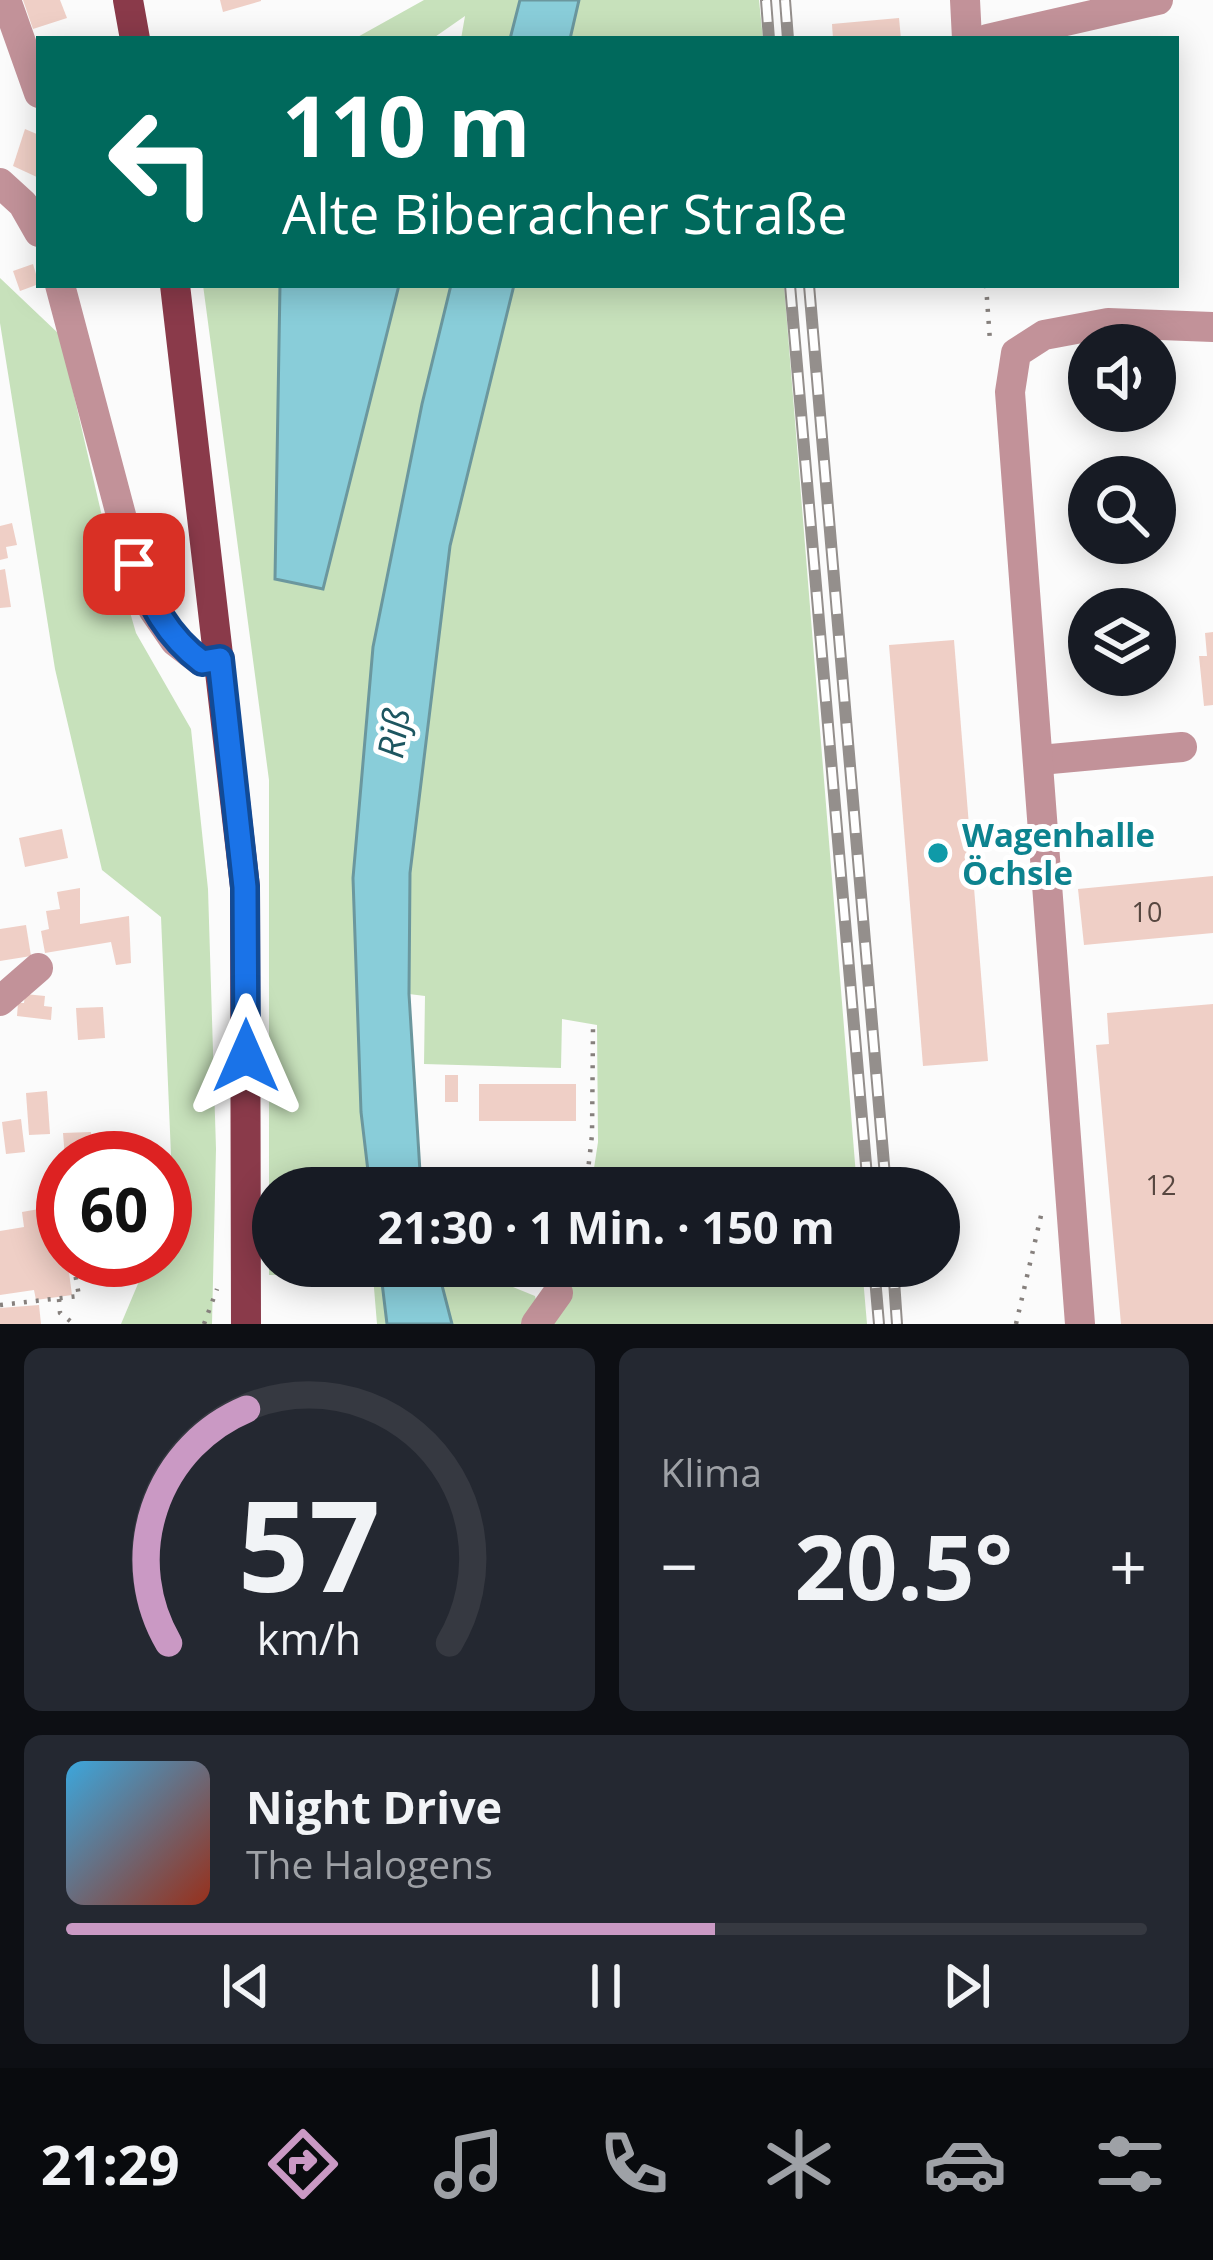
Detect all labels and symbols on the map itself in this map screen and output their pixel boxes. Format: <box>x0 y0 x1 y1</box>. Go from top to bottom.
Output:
pin <box>83 513 185 615</box>
water label: Riß <box>365 705 421 761</box>
place label: Wagenhalle Öchsle <box>962 812 1155 895</box>
marker: Wagenhalle Öchsle <box>925 840 951 866</box>
house number: 10 <box>1132 893 1162 930</box>
position arrow <box>183 993 309 1119</box>
speed limit sign: 60 <box>36 1131 192 1287</box>
house number: 12 <box>1146 1166 1176 1203</box>

